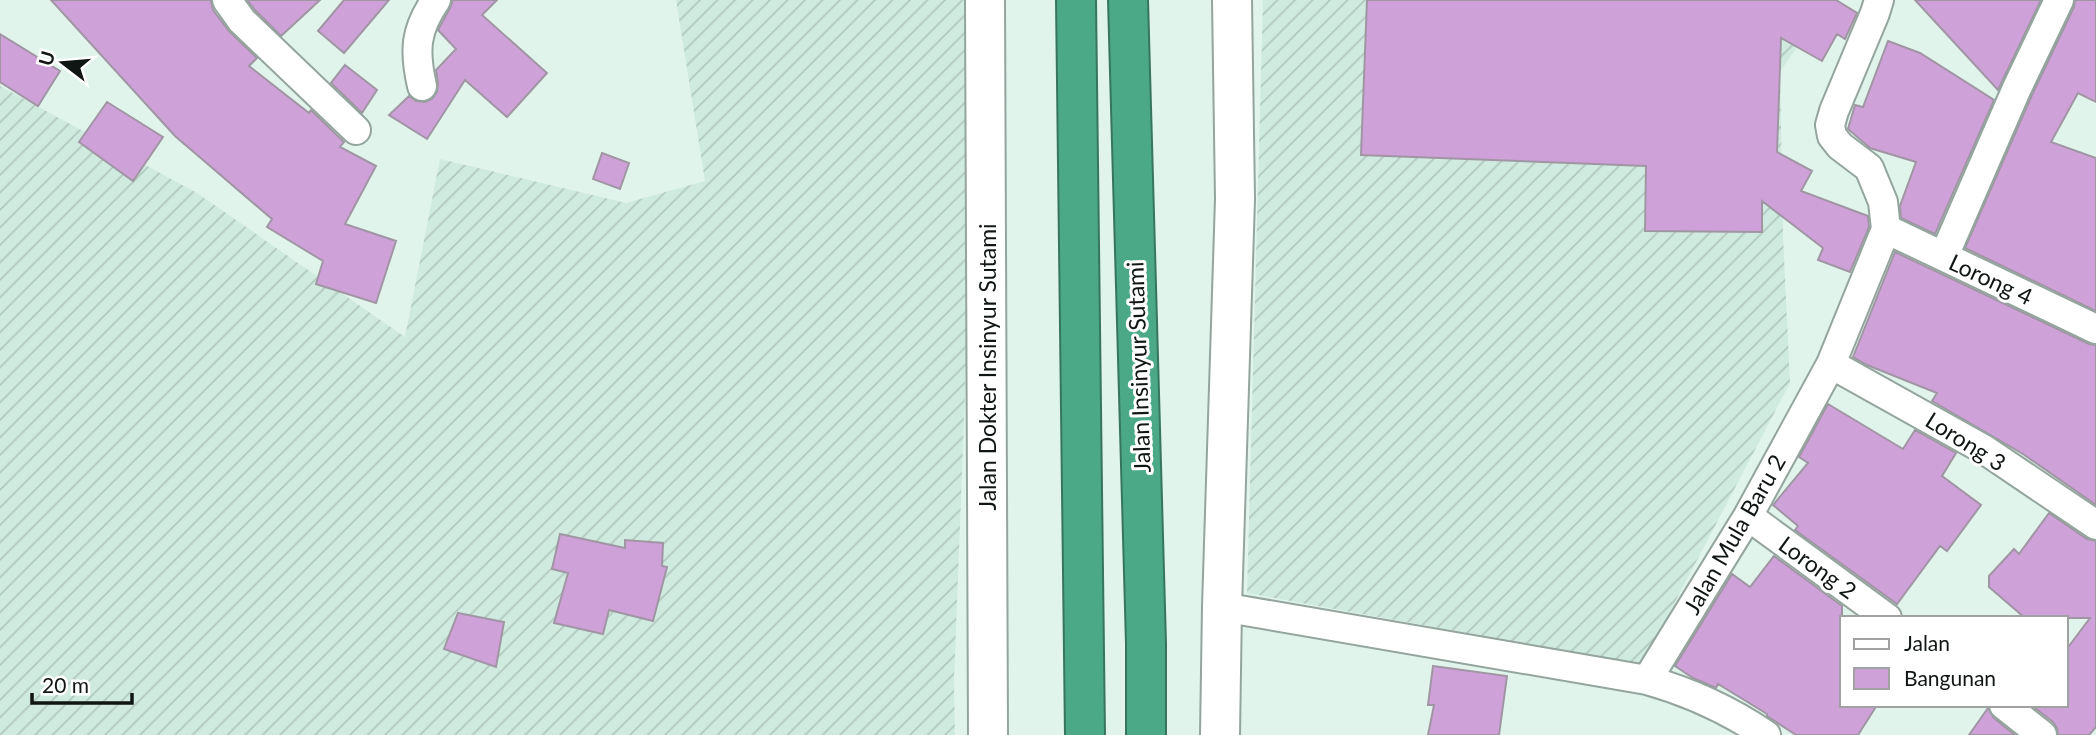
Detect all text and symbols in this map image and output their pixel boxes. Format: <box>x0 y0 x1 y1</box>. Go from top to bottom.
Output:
north arrow <box>28 28 98 98</box>
text: U <box>33 48 59 68</box>
street label: Jalan Dokter Insinyur Sutami <box>973 223 1001 511</box>
street label: Lorong 4 <box>1945 248 2037 310</box>
street label: Jalan Insinyur Sutami <box>1120 261 1156 473</box>
street label: Lorong 3 <box>1921 406 2011 476</box>
street label: Jalan Mula Baru 2 <box>1677 449 1791 619</box>
street label: Lorong 2 <box>1774 530 1862 604</box>
legend <box>1840 616 2068 707</box>
text: Jalan <box>1904 630 1950 655</box>
scale bar <box>32 662 131 706</box>
text: Bangunan <box>1904 665 1996 690</box>
text: 20 m <box>42 672 89 697</box>

